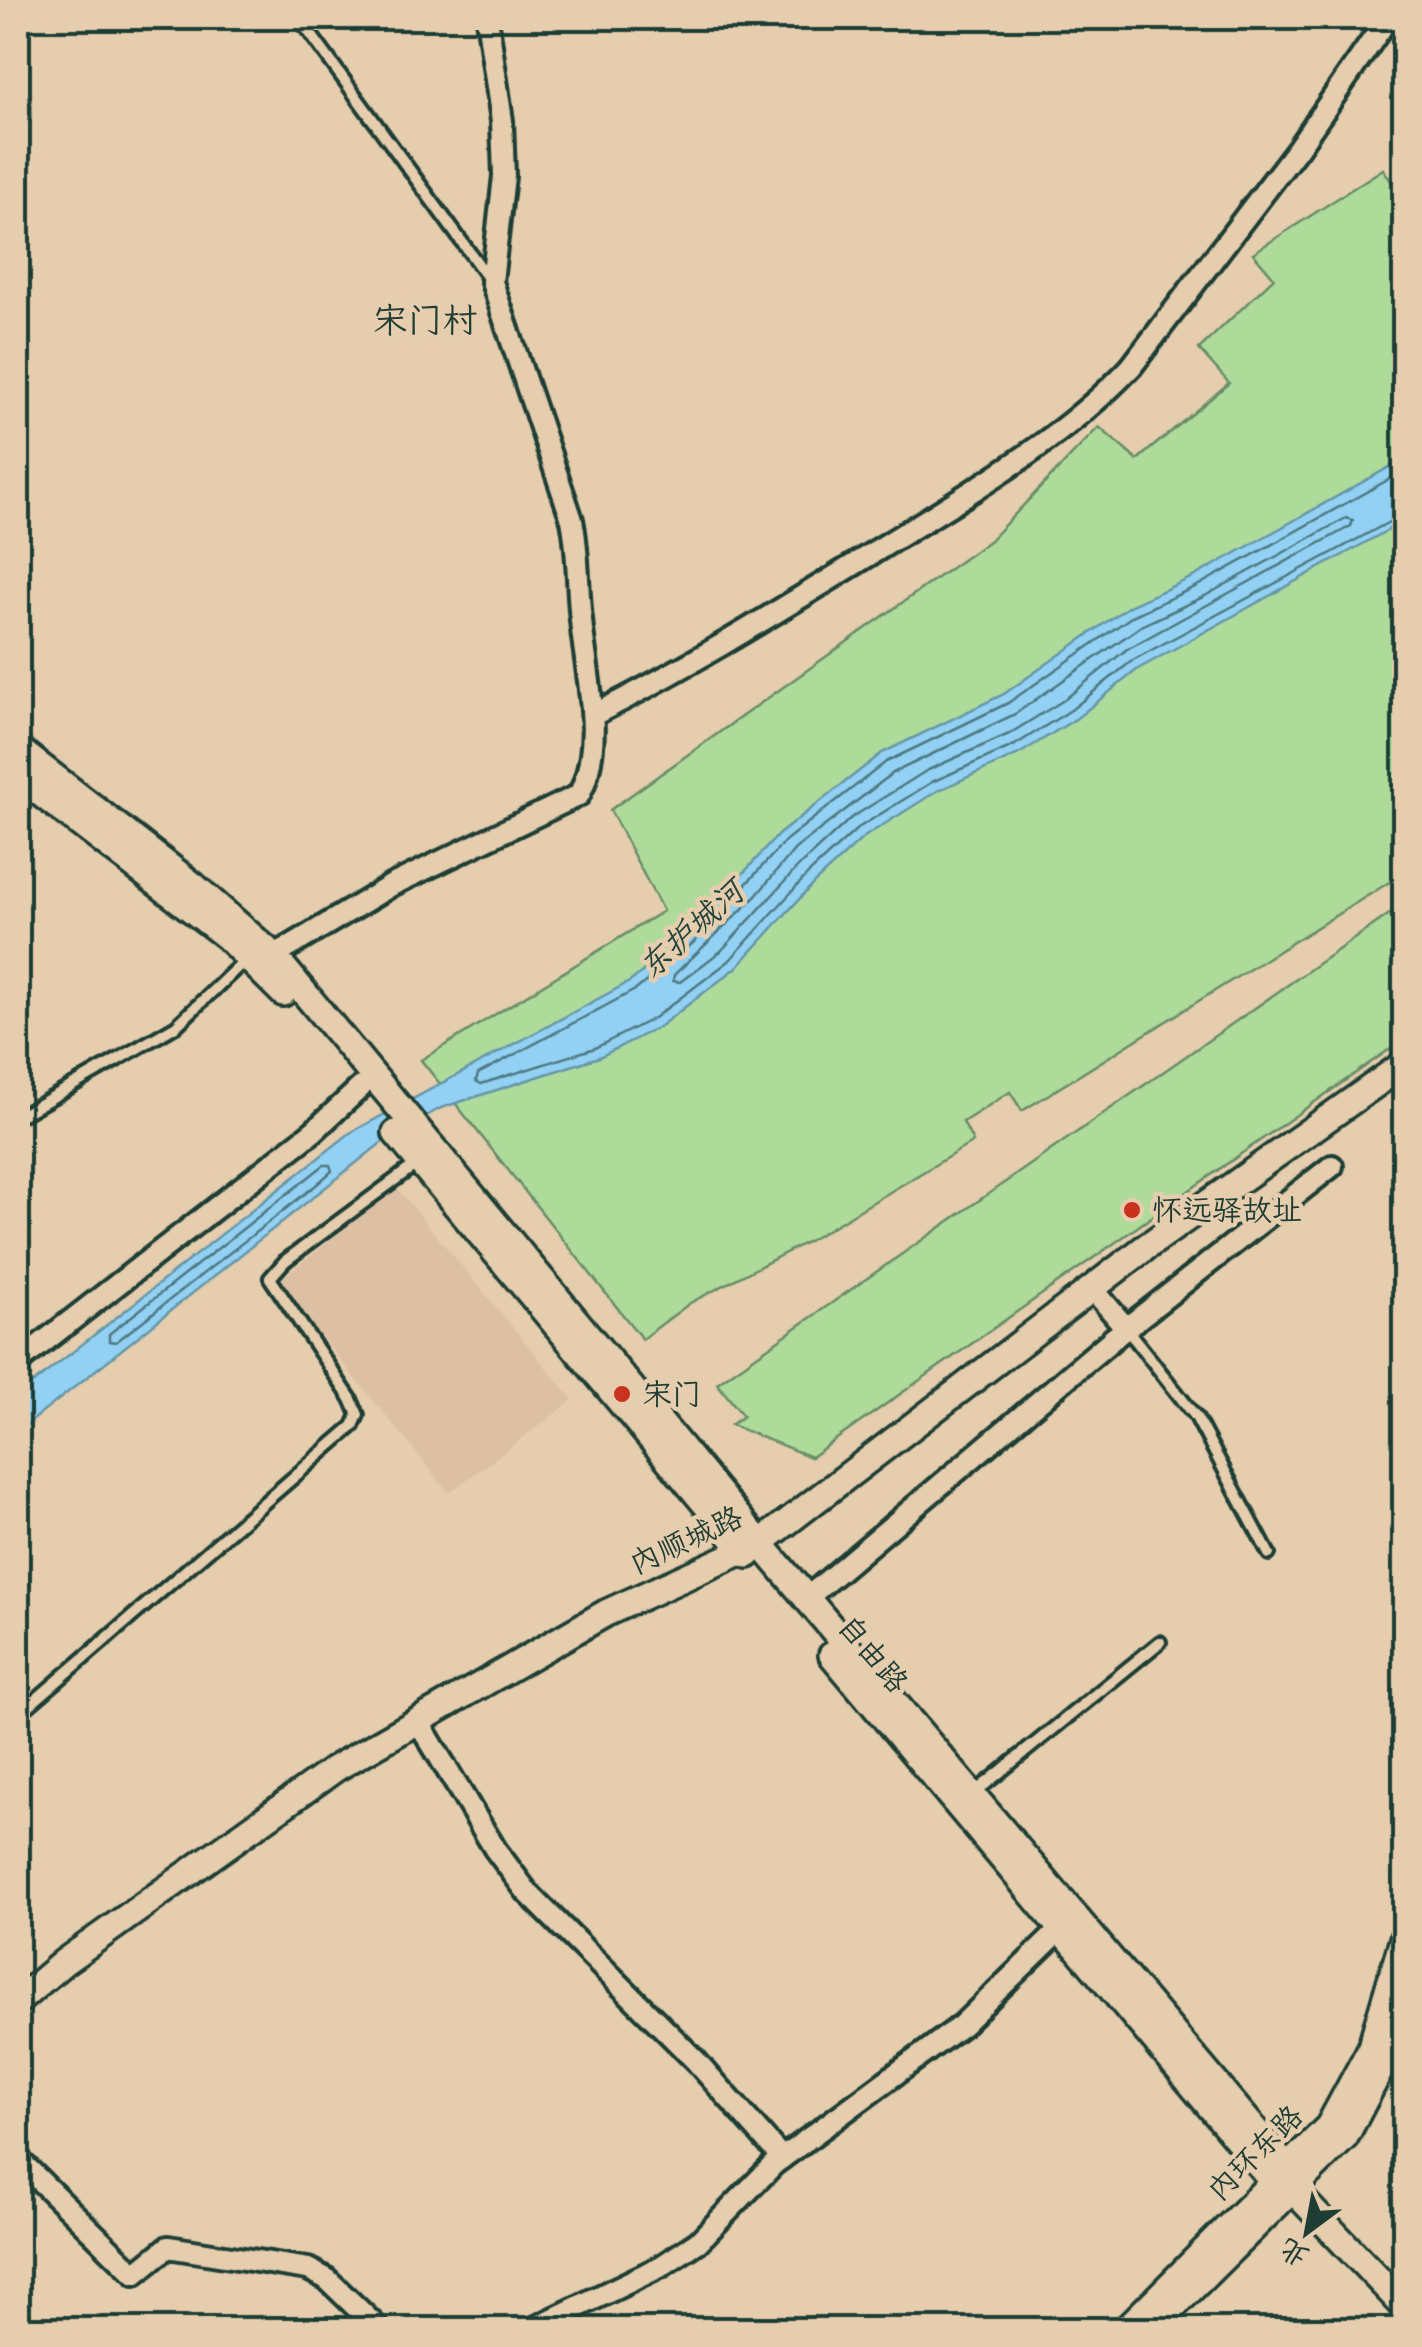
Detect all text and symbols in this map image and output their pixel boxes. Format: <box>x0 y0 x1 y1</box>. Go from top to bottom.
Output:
district label: 宋门村 <box>372 303 478 346</box>
water label: 东护城河 <box>633 872 758 990</box>
place label: 怀远驿故址 <box>1152 1196 1302 1232</box>
marker: 怀远驿故址 <box>1121 1199 1143 1221</box>
place label: 宋门 <box>642 1379 702 1416</box>
marker: 宋门 <box>611 1383 633 1405</box>
street label: 内顺城路 <box>625 1501 750 1585</box>
street label: 自由路 <box>827 1610 913 1703</box>
street label: 内环东路 <box>1202 2100 1313 2211</box>
north arrow <box>1257 2182 1357 2282</box>
text: 北 <box>1276 2228 1317 2271</box>

